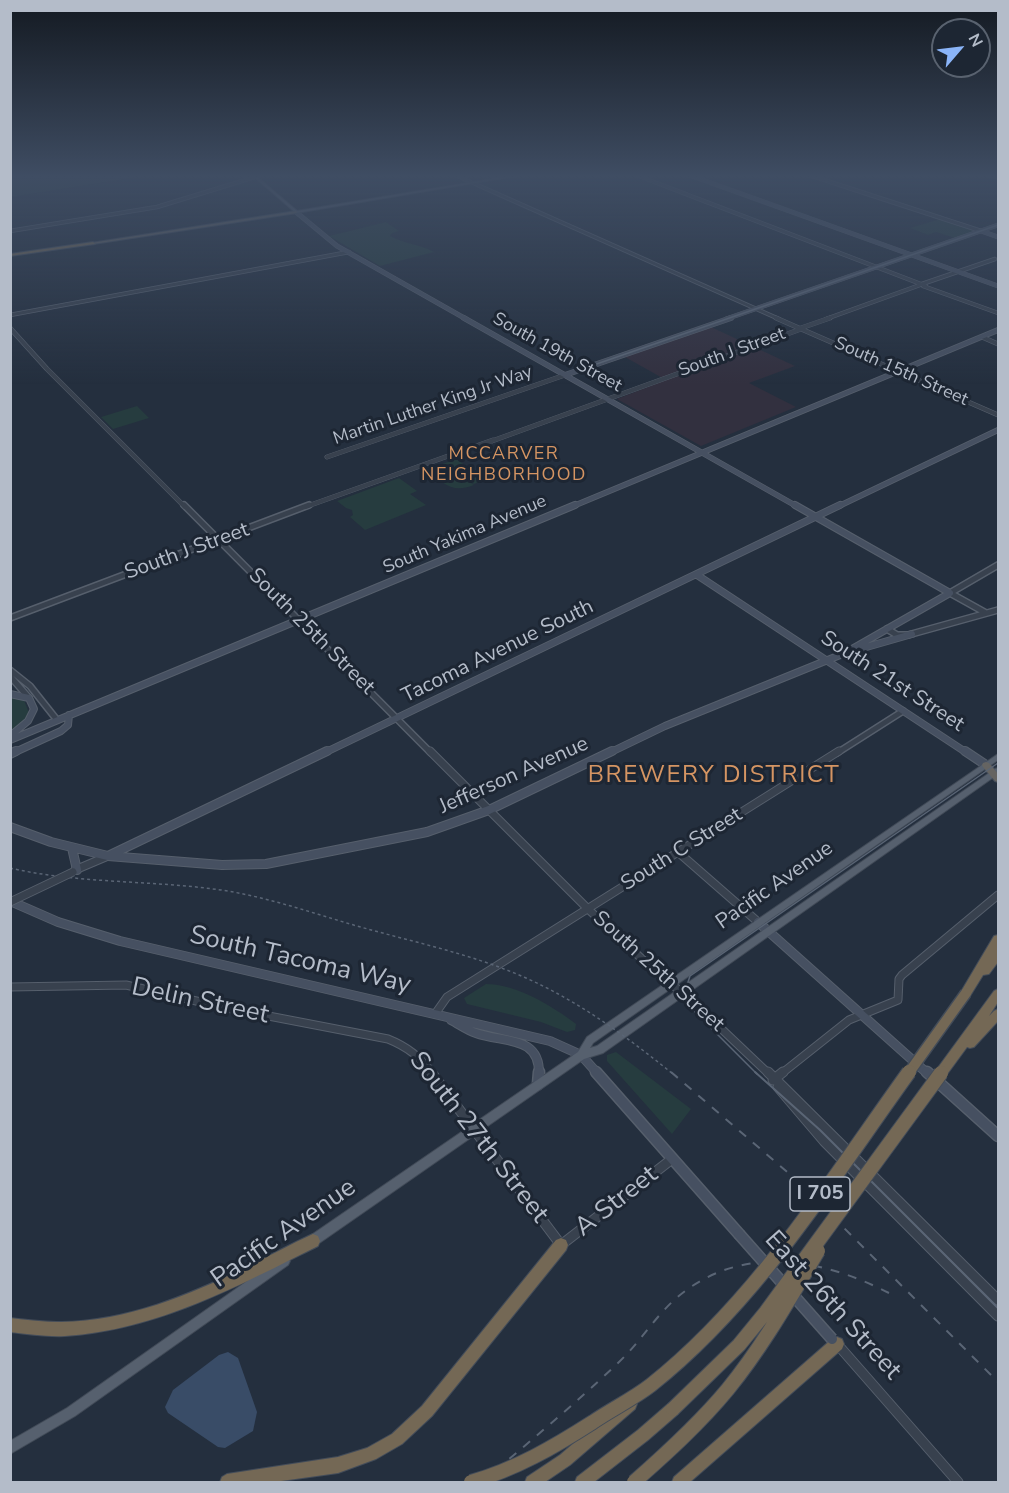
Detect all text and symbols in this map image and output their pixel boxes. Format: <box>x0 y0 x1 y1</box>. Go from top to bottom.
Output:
north arrow <box>931 18 991 78</box>
text: N <box>963 30 988 51</box>
street label: South 19th Street <box>489 309 625 397</box>
street label: South J Street <box>676 324 788 382</box>
street label: South 15th Street <box>831 333 971 411</box>
street label: Martin Luther King Jr Way <box>331 362 535 450</box>
district label: MCCARVER NEIGHBORHOOD <box>421 444 587 486</box>
street label: South Yakima Avenue <box>380 491 550 579</box>
street label: South J Street <box>121 518 253 586</box>
street label: South 25th Street <box>243 564 379 700</box>
street label: Tacoma Avenue South <box>398 595 598 709</box>
street label: South 21st Street <box>815 626 969 738</box>
street label: Jefferson Avenue <box>436 732 592 820</box>
district label: BREWERY DISTRICT <box>588 762 840 790</box>
street label: South C Street <box>617 803 747 897</box>
street label: Pacific Avenue <box>712 836 838 936</box>
street label: South 25th Street <box>587 906 729 1038</box>
street label: South Tacoma Way <box>186 920 414 1002</box>
street label: Delin Street <box>129 972 271 1032</box>
street label: South 27th Street <box>402 1046 554 1230</box>
street label: A Street <box>569 1160 665 1244</box>
street label: Pacific Avenue <box>206 1173 362 1295</box>
road number: I 705 <box>790 1177 850 1211</box>
street label: East 26th Street <box>757 1225 907 1387</box>

